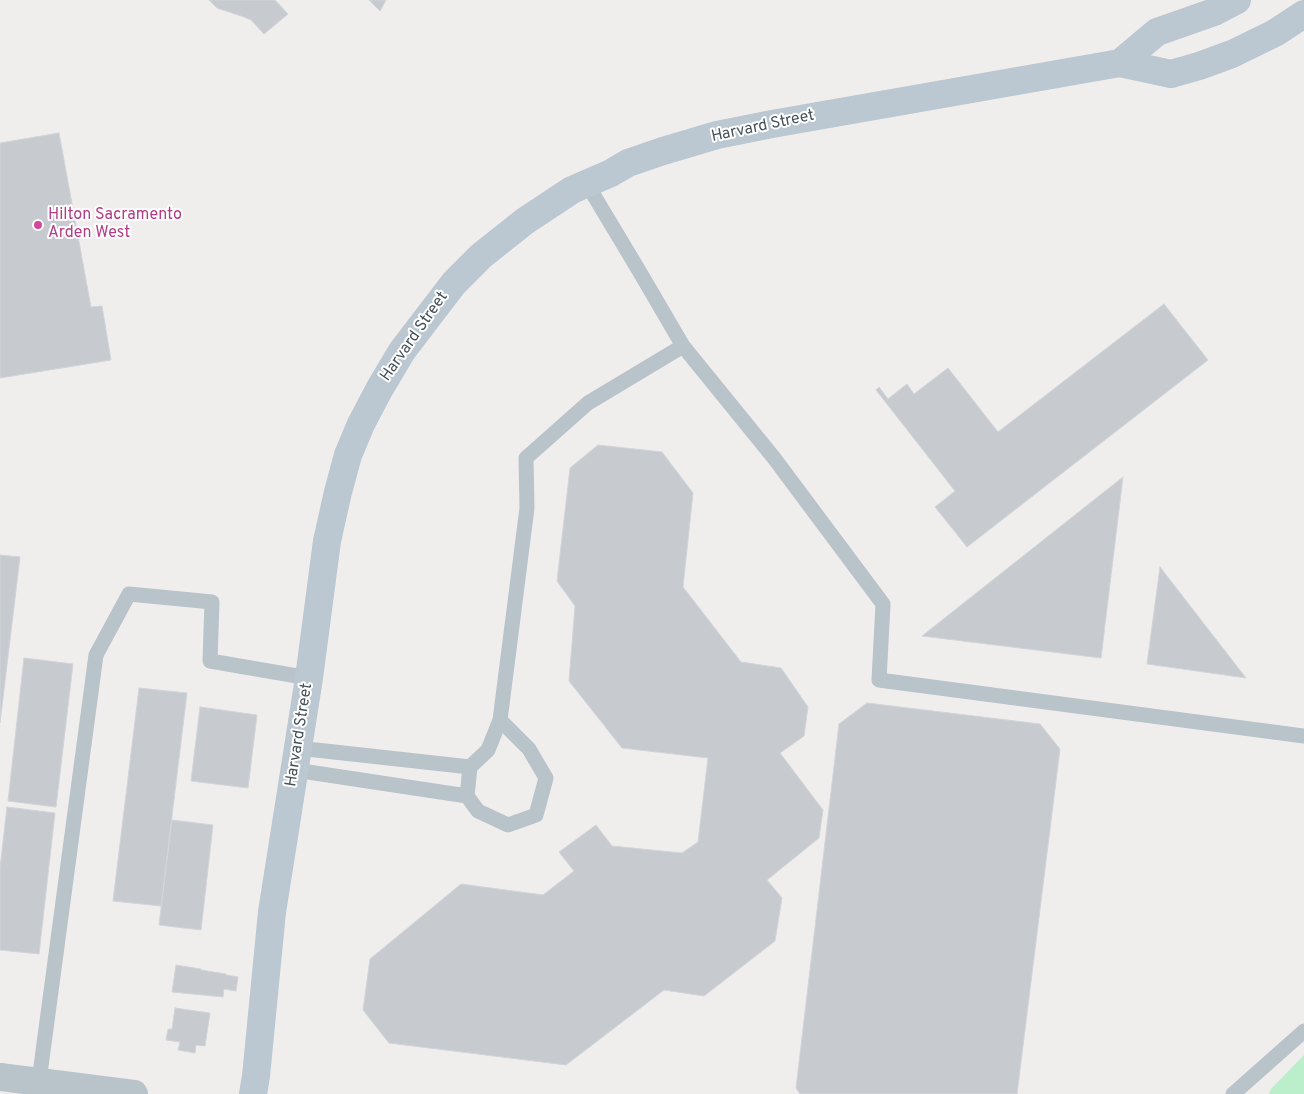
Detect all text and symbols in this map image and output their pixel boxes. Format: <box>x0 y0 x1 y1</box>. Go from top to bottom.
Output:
street label: Harvard Street <box>710 107 816 147</box>
place label: Hilton Sacramento Arden West <box>48 206 182 244</box>
marker: Hilton Sacramento Arden West <box>32 219 44 231</box>
street label: Harvard Street <box>377 289 453 385</box>
street label: Harvard Street <box>282 682 318 788</box>

